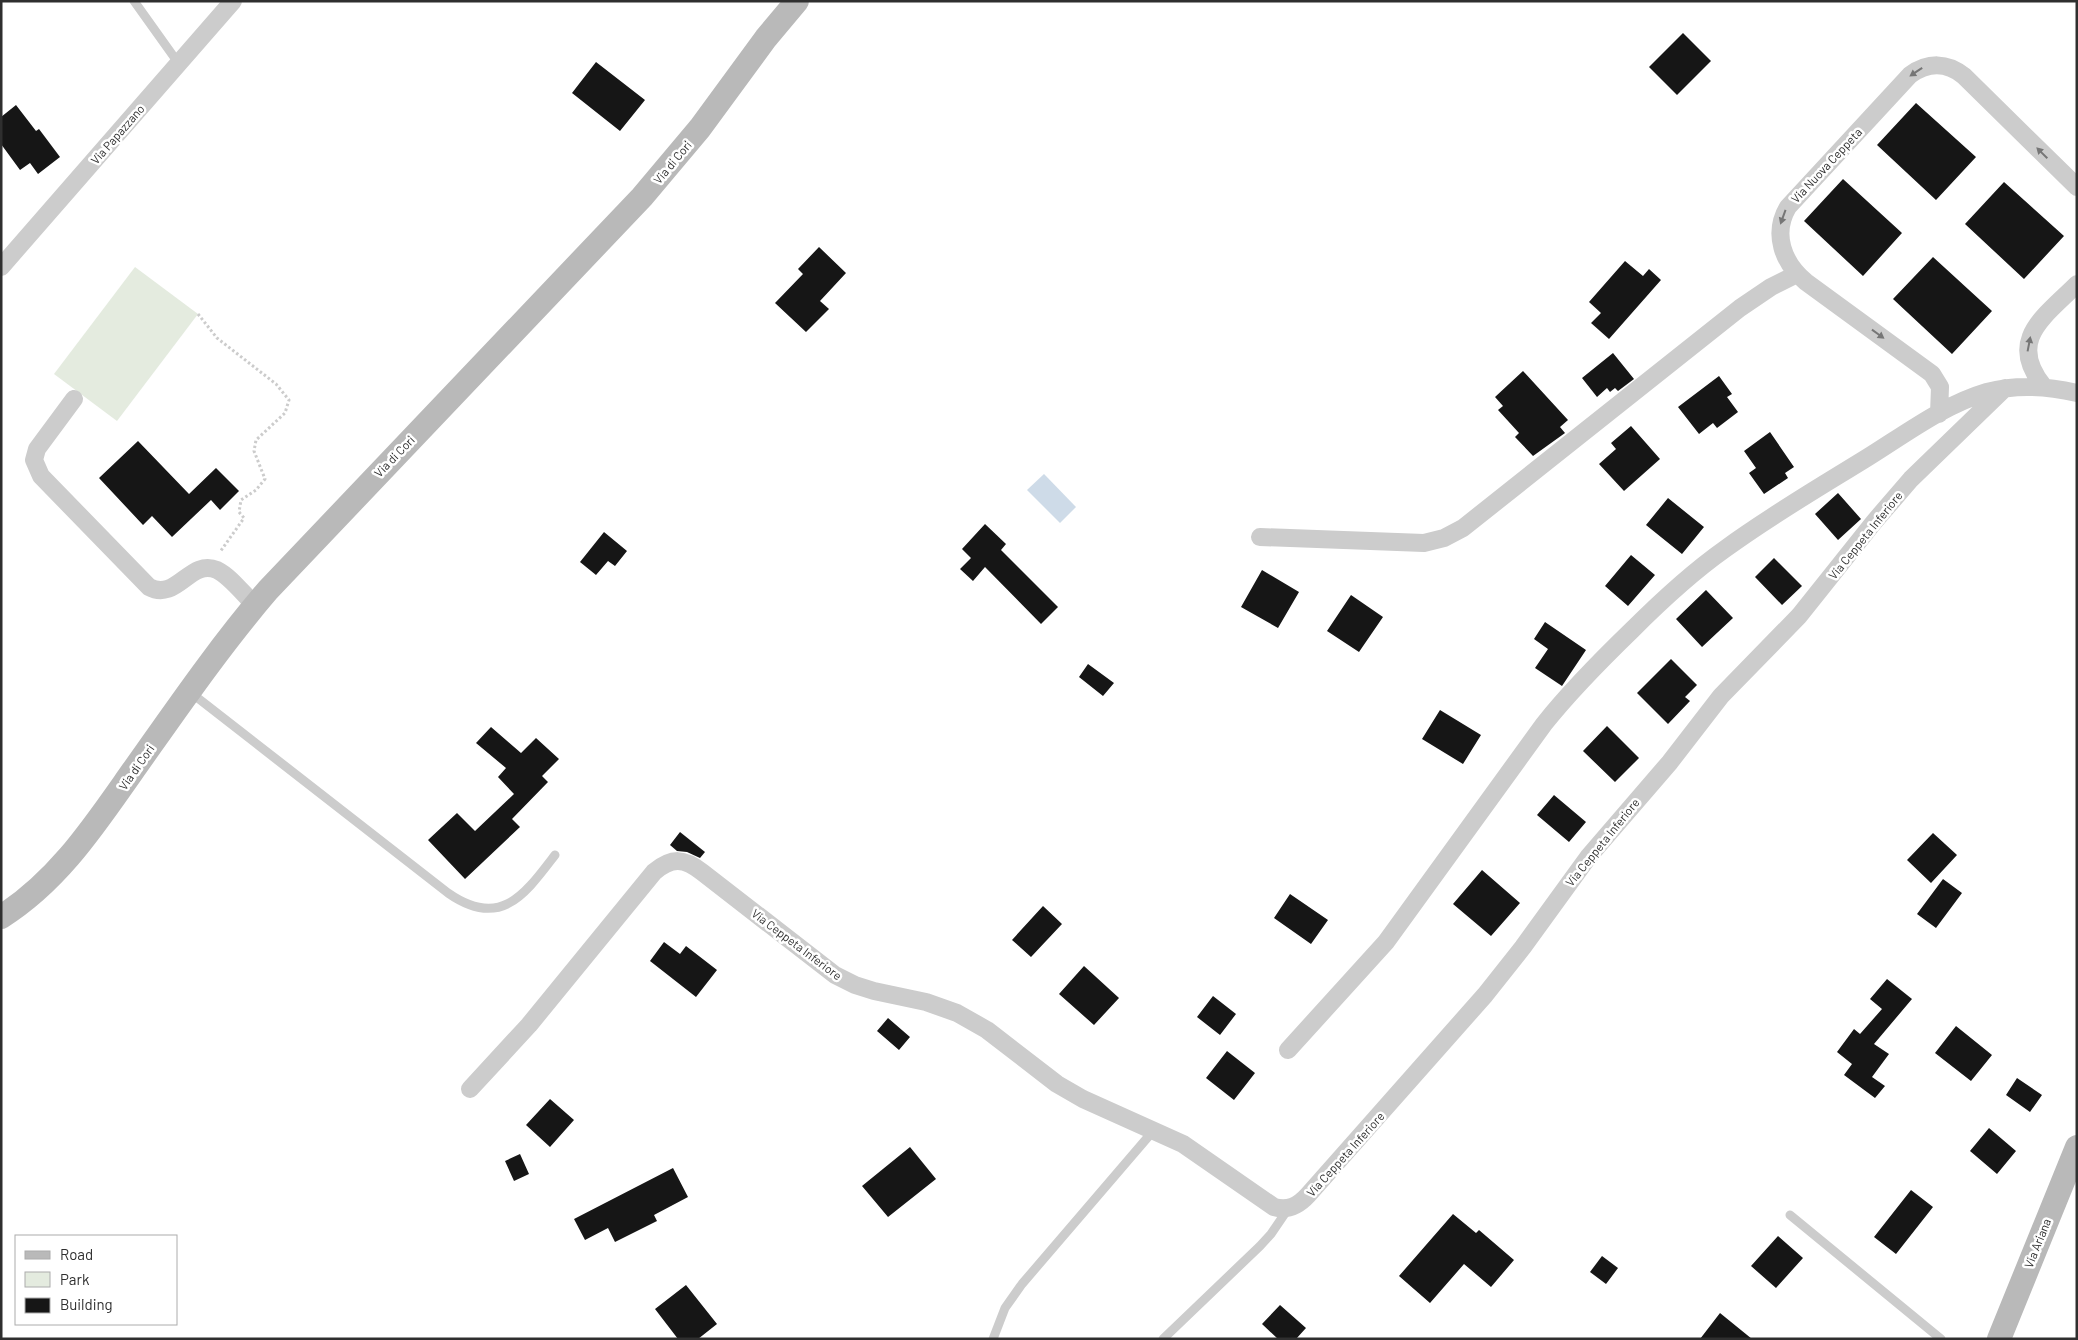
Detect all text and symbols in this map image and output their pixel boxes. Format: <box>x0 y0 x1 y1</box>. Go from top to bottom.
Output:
one-way arrow <box>1909 67 1923 77</box>
street label: Via Papazzano <box>87 101 147 167</box>
street label: Via Nuova Ceppeta <box>1788 125 1864 205</box>
street label: Via di Cori <box>650 138 694 186</box>
one-way arrow <box>2036 147 2048 159</box>
one-way arrow <box>1779 210 1787 225</box>
one-way arrow <box>1871 329 1885 339</box>
one-way arrow <box>2026 335 2034 351</box>
street label: Via di Cori <box>371 432 417 480</box>
street label: Via Ceppeta Inferiore <box>1825 488 1905 582</box>
street label: Via di Cori <box>115 742 157 792</box>
street label: Via Ceppeta Inferiore <box>1562 795 1642 889</box>
street label: Via Ceppeta Inferiore <box>749 906 845 982</box>
street label: Via Ceppeta Inferiore <box>1303 1109 1387 1199</box>
street label: Via Ariana <box>2021 1216 2053 1270</box>
legend <box>15 1235 178 1325</box>
text: Road <box>60 1245 93 1263</box>
text: Park <box>60 1270 90 1288</box>
text: Building <box>60 1295 113 1313</box>

